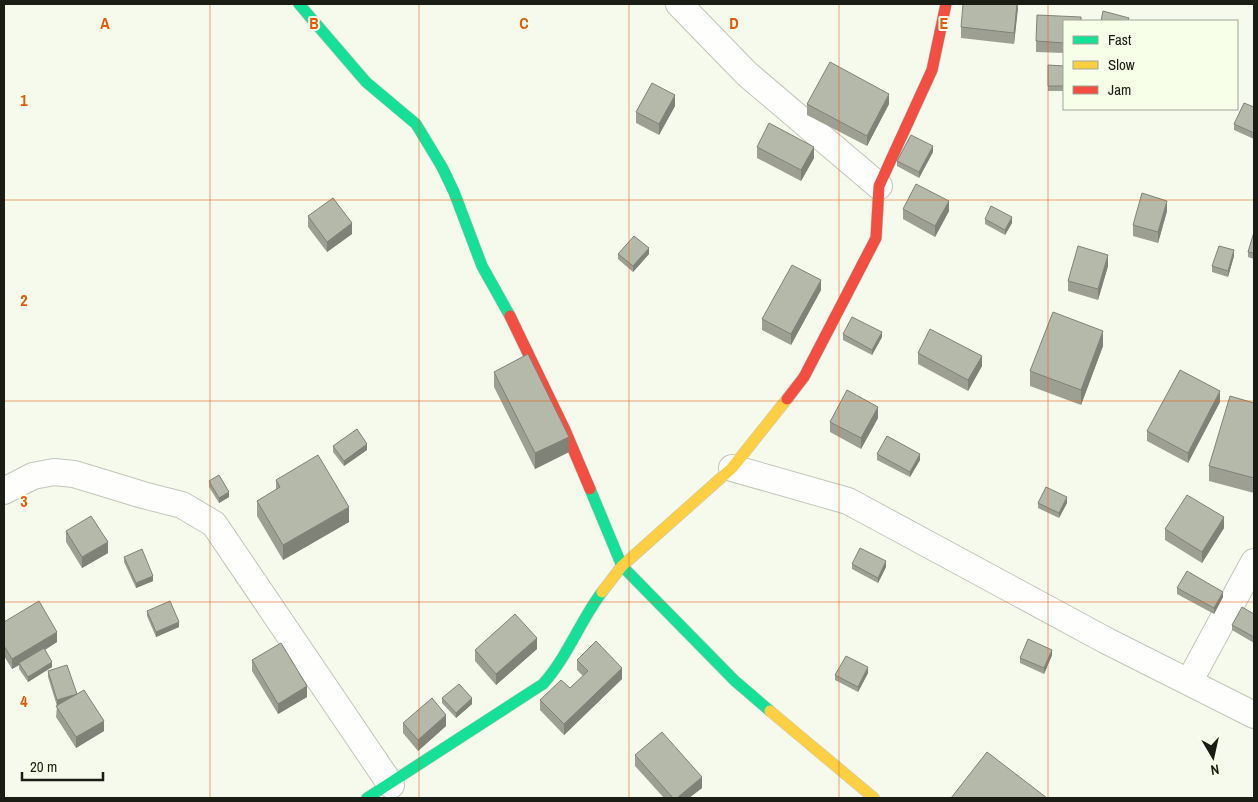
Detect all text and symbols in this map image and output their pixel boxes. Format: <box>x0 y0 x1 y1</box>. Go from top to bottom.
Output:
text: A <box>100 12 110 34</box>
text: B <box>309 12 319 34</box>
text: C <box>519 12 529 34</box>
text: D <box>729 12 739 34</box>
text: E <box>940 12 949 34</box>
legend <box>1063 20 1238 110</box>
text: Fast <box>1108 29 1132 50</box>
text: Slow <box>1108 54 1135 75</box>
text: Jam <box>1108 79 1131 100</box>
text: 1 <box>20 89 28 111</box>
text: 2 <box>20 289 28 311</box>
text: 3 <box>20 490 28 512</box>
text: 4 <box>20 690 28 712</box>
north arrow <box>1188 732 1238 782</box>
scale bar <box>22 750 104 782</box>
text: 20 m <box>30 756 57 777</box>
text: N <box>1210 760 1221 779</box>

